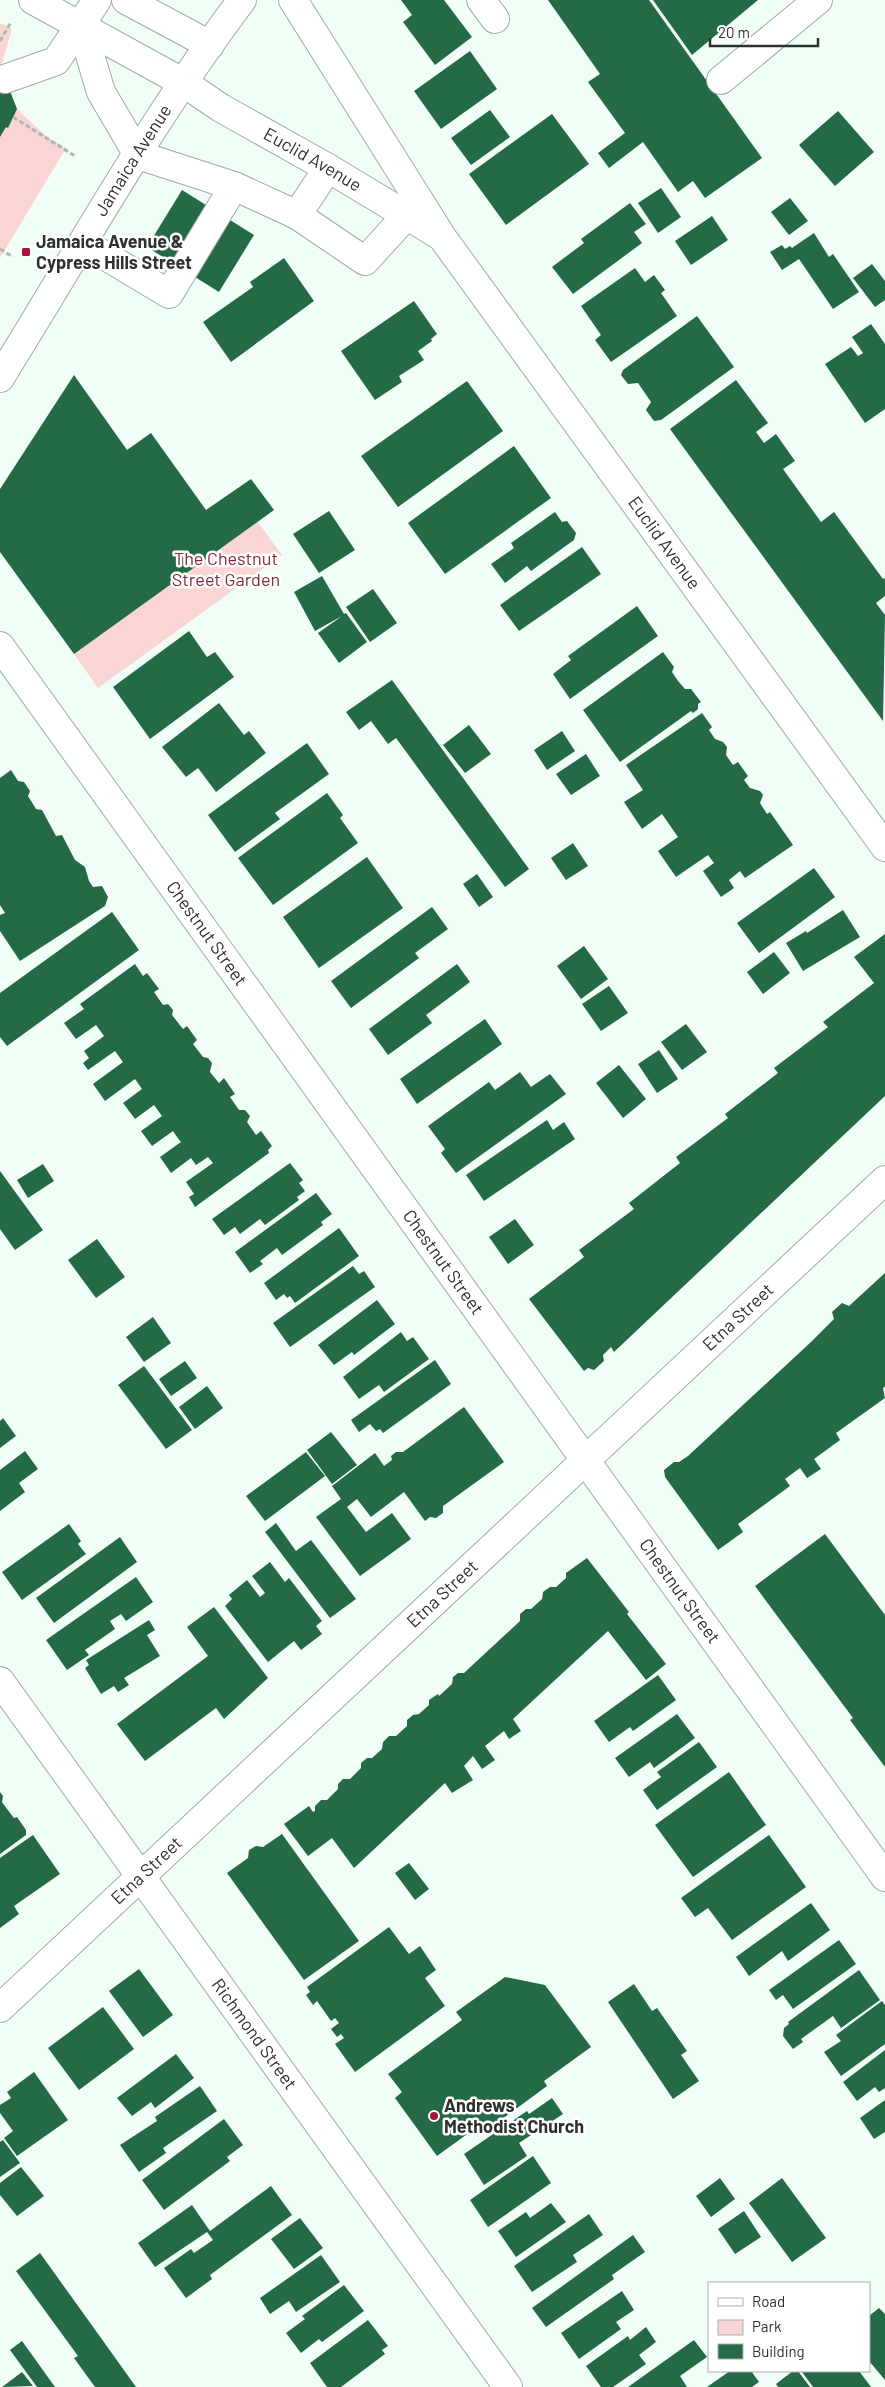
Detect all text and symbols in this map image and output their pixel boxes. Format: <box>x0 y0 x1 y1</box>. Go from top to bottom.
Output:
scale bar <box>710 15 818 47</box>
text: 20 m <box>718 23 750 41</box>
street label: Jamaica Avenue <box>89 100 176 220</box>
street label: Euclid Avenue <box>260 122 366 196</box>
place label: Jamaica Avenue & Cypress Hills Street <box>36 230 192 273</box>
marker: Jamaica Avenue & Cypress Hills Street <box>20 246 32 258</box>
street label: Euclid Avenue <box>624 492 706 593</box>
park label: The Chestnut Street Garden <box>172 547 280 590</box>
street label: Chestnut Street <box>162 876 253 990</box>
street label: Chestnut Street <box>399 1205 489 1318</box>
street label: Etna Street <box>698 1278 778 1355</box>
street label: Chestnut Street <box>635 1534 725 1647</box>
street label: Etna Street <box>402 1555 482 1632</box>
street label: Etna Street <box>106 1831 186 1908</box>
street label: Richmond Street <box>208 1974 302 2093</box>
place label: Andrews Methodist Church <box>444 2094 584 2137</box>
marker: Andrews Methodist Church <box>428 2110 440 2122</box>
legend <box>708 2282 870 2372</box>
text: Road <box>752 2292 785 2310</box>
text: Park <box>752 2317 782 2335</box>
text: Building <box>752 2342 805 2360</box>

